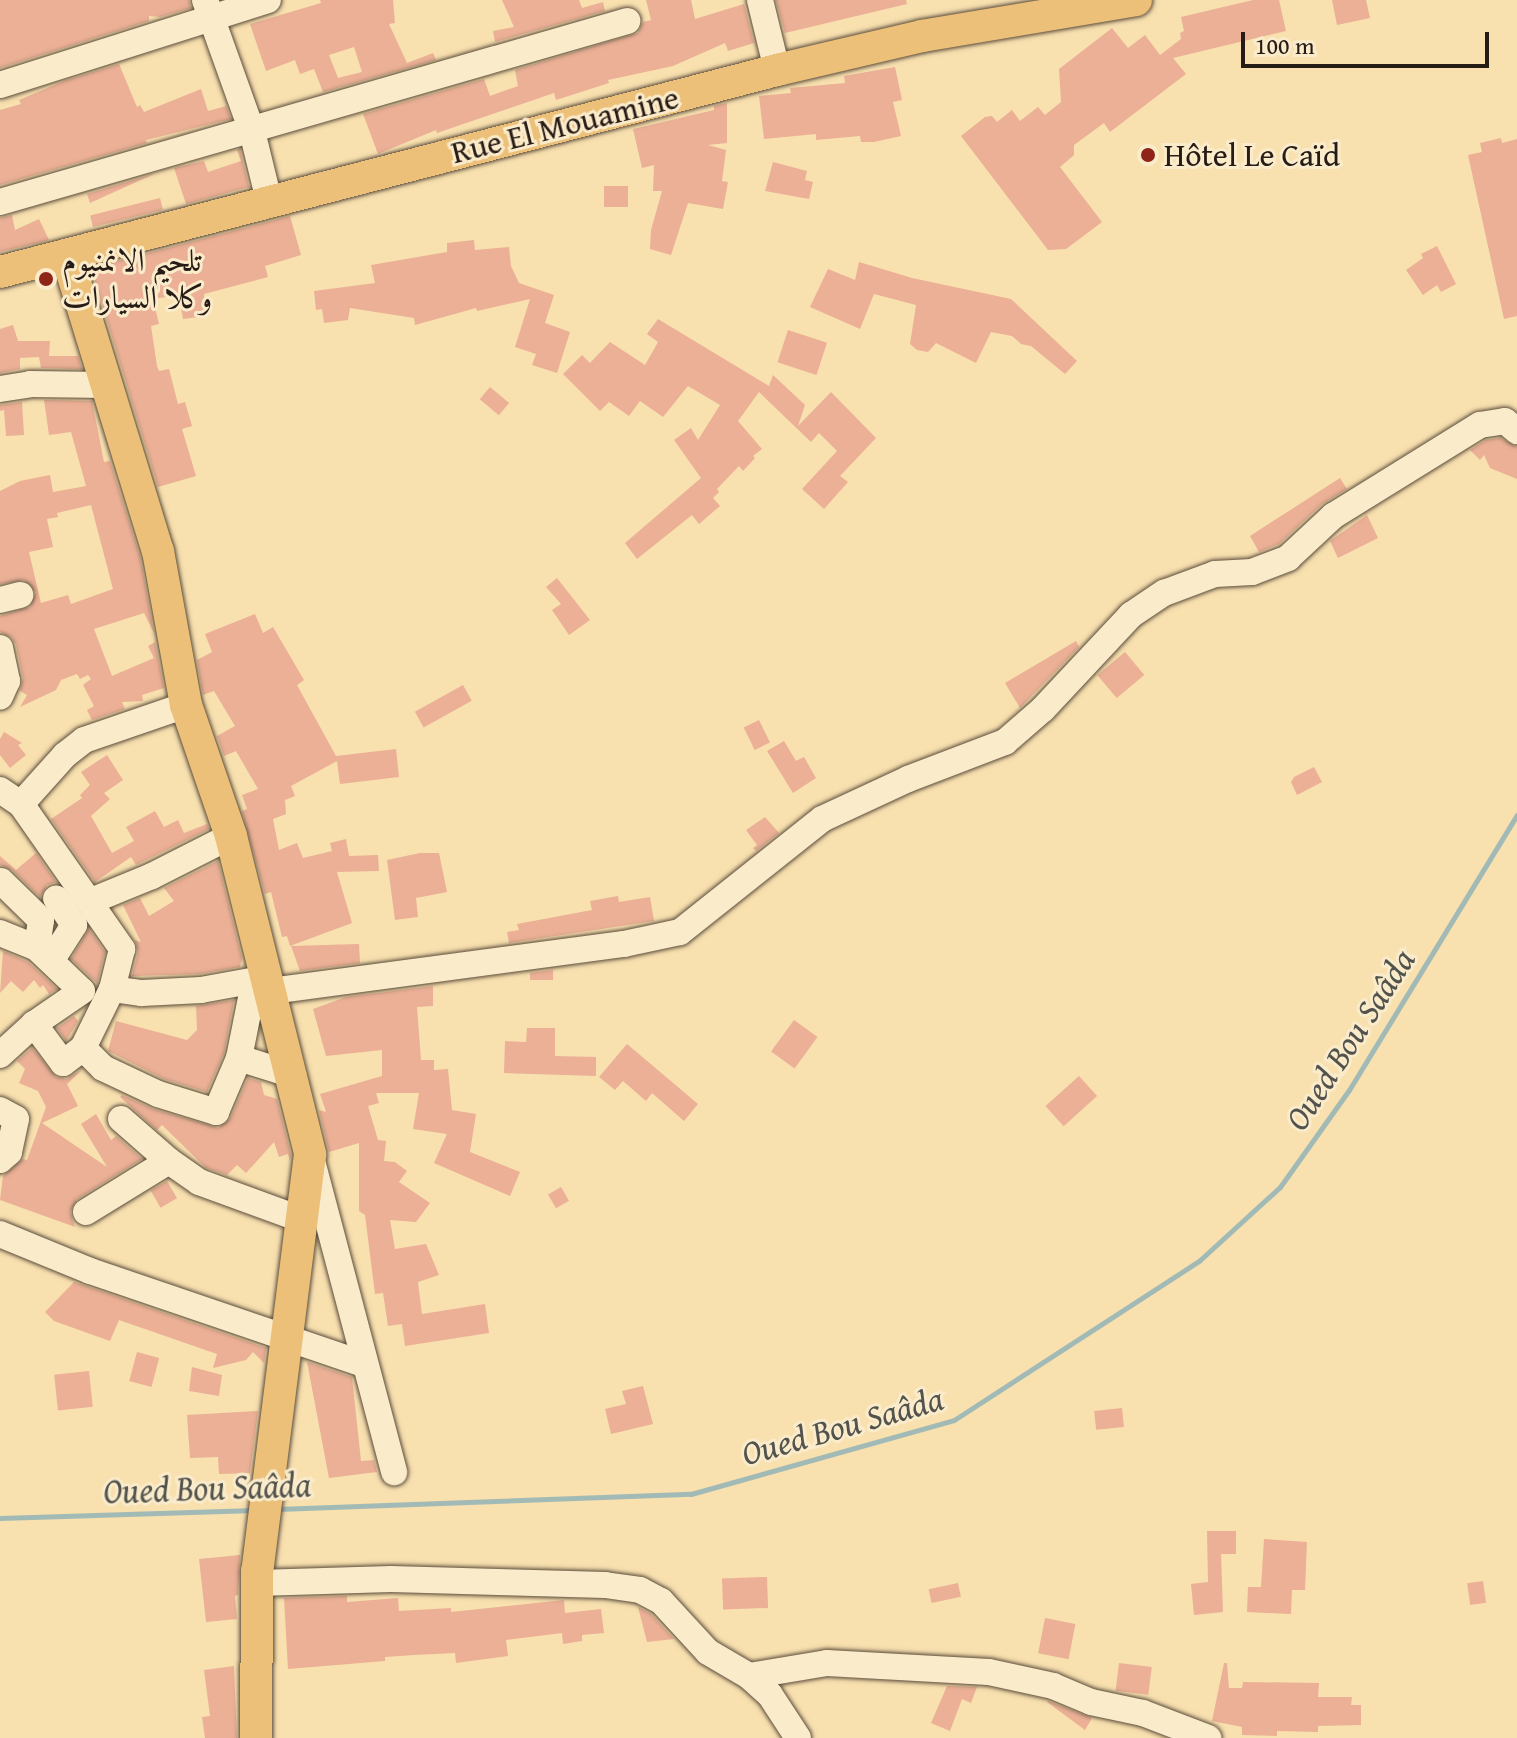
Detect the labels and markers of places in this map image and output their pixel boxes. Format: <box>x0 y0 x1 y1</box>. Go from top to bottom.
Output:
place label: Hôtel Le Caïd <box>1164 136 1340 174</box>
marker: Hôtel Le Caïd <box>1139 146 1157 164</box>
place label: تلحيم الانمنيوم وكلا السيارات <box>62 242 212 317</box>
marker: تلحيم الانمنيوم وكلا السيارات <box>37 270 55 288</box>

